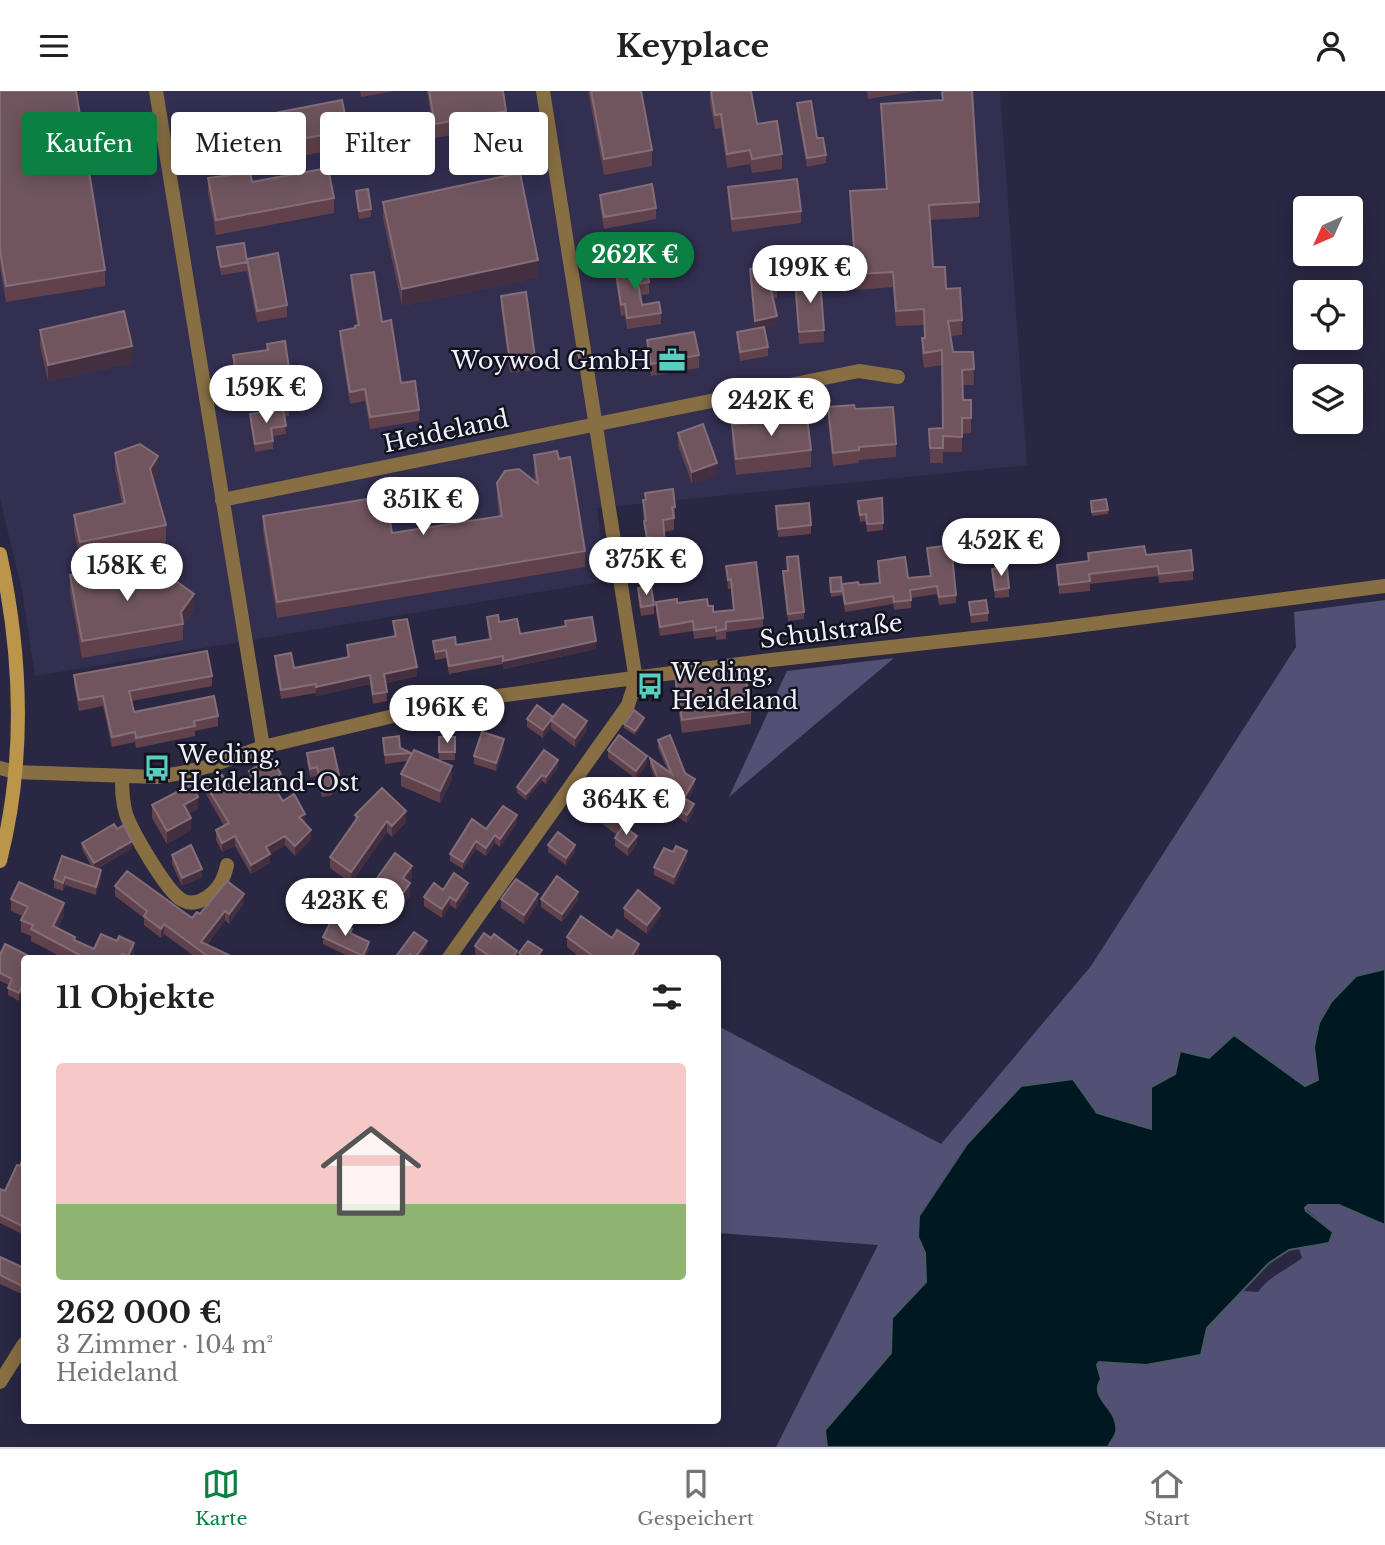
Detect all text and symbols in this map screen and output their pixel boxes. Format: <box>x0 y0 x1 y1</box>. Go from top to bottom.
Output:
text: Keyplace <box>616 26 769 66</box>
icon: menu <box>35 27 73 65</box>
icon: person <box>1312 27 1350 65</box>
chip: Kaufen <box>21 112 157 175</box>
chip: Mieten <box>171 112 306 175</box>
chip: Filter <box>320 112 435 175</box>
chip: Neu <box>449 112 548 175</box>
north arrow <box>1293 196 1363 266</box>
map controls <box>1293 196 1363 434</box>
pin: 262K € <box>578 233 692 292</box>
text: 262K € <box>591 241 679 269</box>
pin: 199K € <box>753 245 867 305</box>
text: 199K € <box>768 254 852 282</box>
button: locate <box>1293 280 1363 350</box>
office icon: Woywod GmbH <box>657 345 687 375</box>
place label: Woywod GmbH <box>450 346 651 375</box>
button: layers <box>1293 364 1363 434</box>
pin: 159K € <box>209 365 323 425</box>
text: 159K € <box>225 374 307 402</box>
pin: 242K € <box>714 379 828 438</box>
text: 242K € <box>727 387 815 415</box>
street label: Heideland <box>381 404 511 458</box>
pin: 351K € <box>366 477 480 537</box>
text: 351K € <box>383 486 463 514</box>
pin: 452K € <box>944 519 1058 578</box>
text: 452K € <box>958 527 1044 555</box>
pin: 375K € <box>589 538 703 597</box>
pin: 158K € <box>70 543 184 603</box>
text: 375K € <box>605 546 687 574</box>
text: 158K € <box>87 552 167 580</box>
street label: Schulstraße <box>758 608 904 654</box>
place label: Weding, Heideland <box>670 658 798 715</box>
bus stop icon: Weding, Heideland <box>635 671 665 701</box>
pin: 196K € <box>390 685 504 745</box>
text: 196K € <box>405 694 489 722</box>
place label: Weding, Heideland-Ost <box>177 740 359 797</box>
bus stop icon: Weding, Heideland-Ost <box>142 753 172 783</box>
pin: 364K € <box>569 777 683 837</box>
text: 364K € <box>582 786 670 814</box>
pin: 423K € <box>288 879 402 938</box>
text: 423K € <box>302 887 388 915</box>
icon: filters <box>648 978 686 1016</box>
text: 11 Objekte <box>56 979 215 1016</box>
icon: home <box>308 1108 434 1234</box>
text: 262 000 € <box>56 1294 222 1331</box>
text: 3 Zimmer · 104 m² <box>56 1331 273 1359</box>
text: Heideland <box>56 1359 178 1387</box>
tab: Karte <box>195 1465 247 1530</box>
tab: Gespeichert <box>637 1465 754 1530</box>
tab: Start <box>1144 1465 1190 1530</box>

